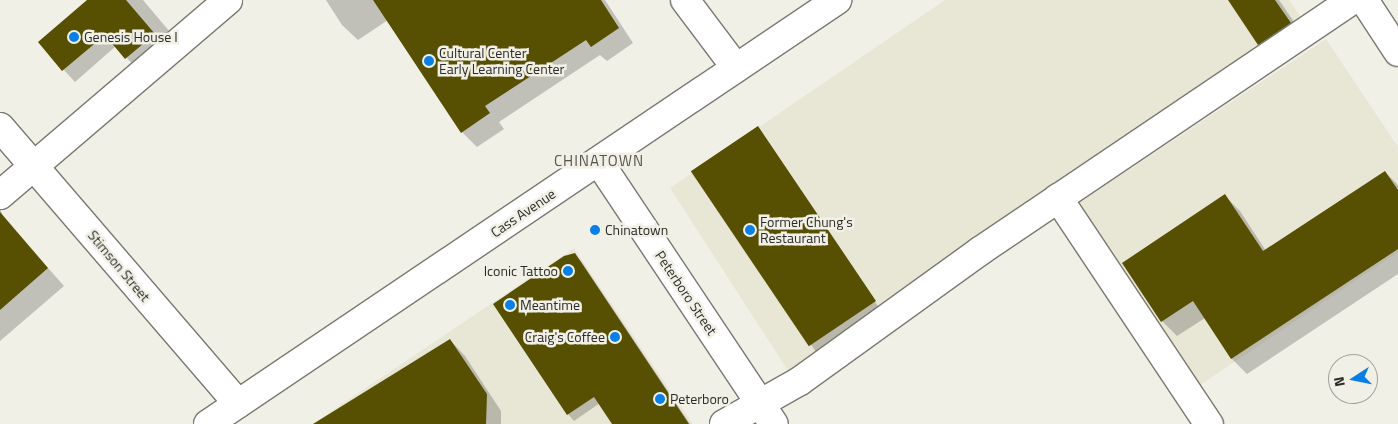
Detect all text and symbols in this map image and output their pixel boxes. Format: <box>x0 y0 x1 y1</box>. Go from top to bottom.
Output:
place label: Genesis House I <box>84 29 178 45</box>
marker: Genesis House I <box>68 31 80 43</box>
place label: Cultural Center Early Learning Center <box>439 45 564 78</box>
marker: Cultural Center Early Learning Center <box>423 55 435 67</box>
district label: CHINATOWN <box>553 152 645 170</box>
street label: Cass Avenue <box>487 185 559 241</box>
place label: Former Chung's Restaurant <box>760 214 853 246</box>
place label: Chinatown <box>605 222 668 238</box>
marker: Chinatown <box>589 224 601 236</box>
marker: Former Chung's Restaurant <box>744 224 756 236</box>
street label: Stimson Street <box>84 227 154 305</box>
street label: Peterboro Street <box>652 248 720 338</box>
place label: Iconic Tattoo <box>484 263 558 279</box>
marker: Iconic Tattoo <box>562 265 574 277</box>
place label: Meantime <box>520 297 580 313</box>
marker: Meantime <box>504 299 516 311</box>
place label: Craig's Coffee <box>525 329 605 345</box>
marker: Craig's Coffee <box>609 331 621 343</box>
north arrow <box>1328 354 1378 404</box>
text: N <box>1328 375 1350 389</box>
place label: Peterboro <box>670 391 729 407</box>
marker: Peterboro <box>654 393 666 405</box>

